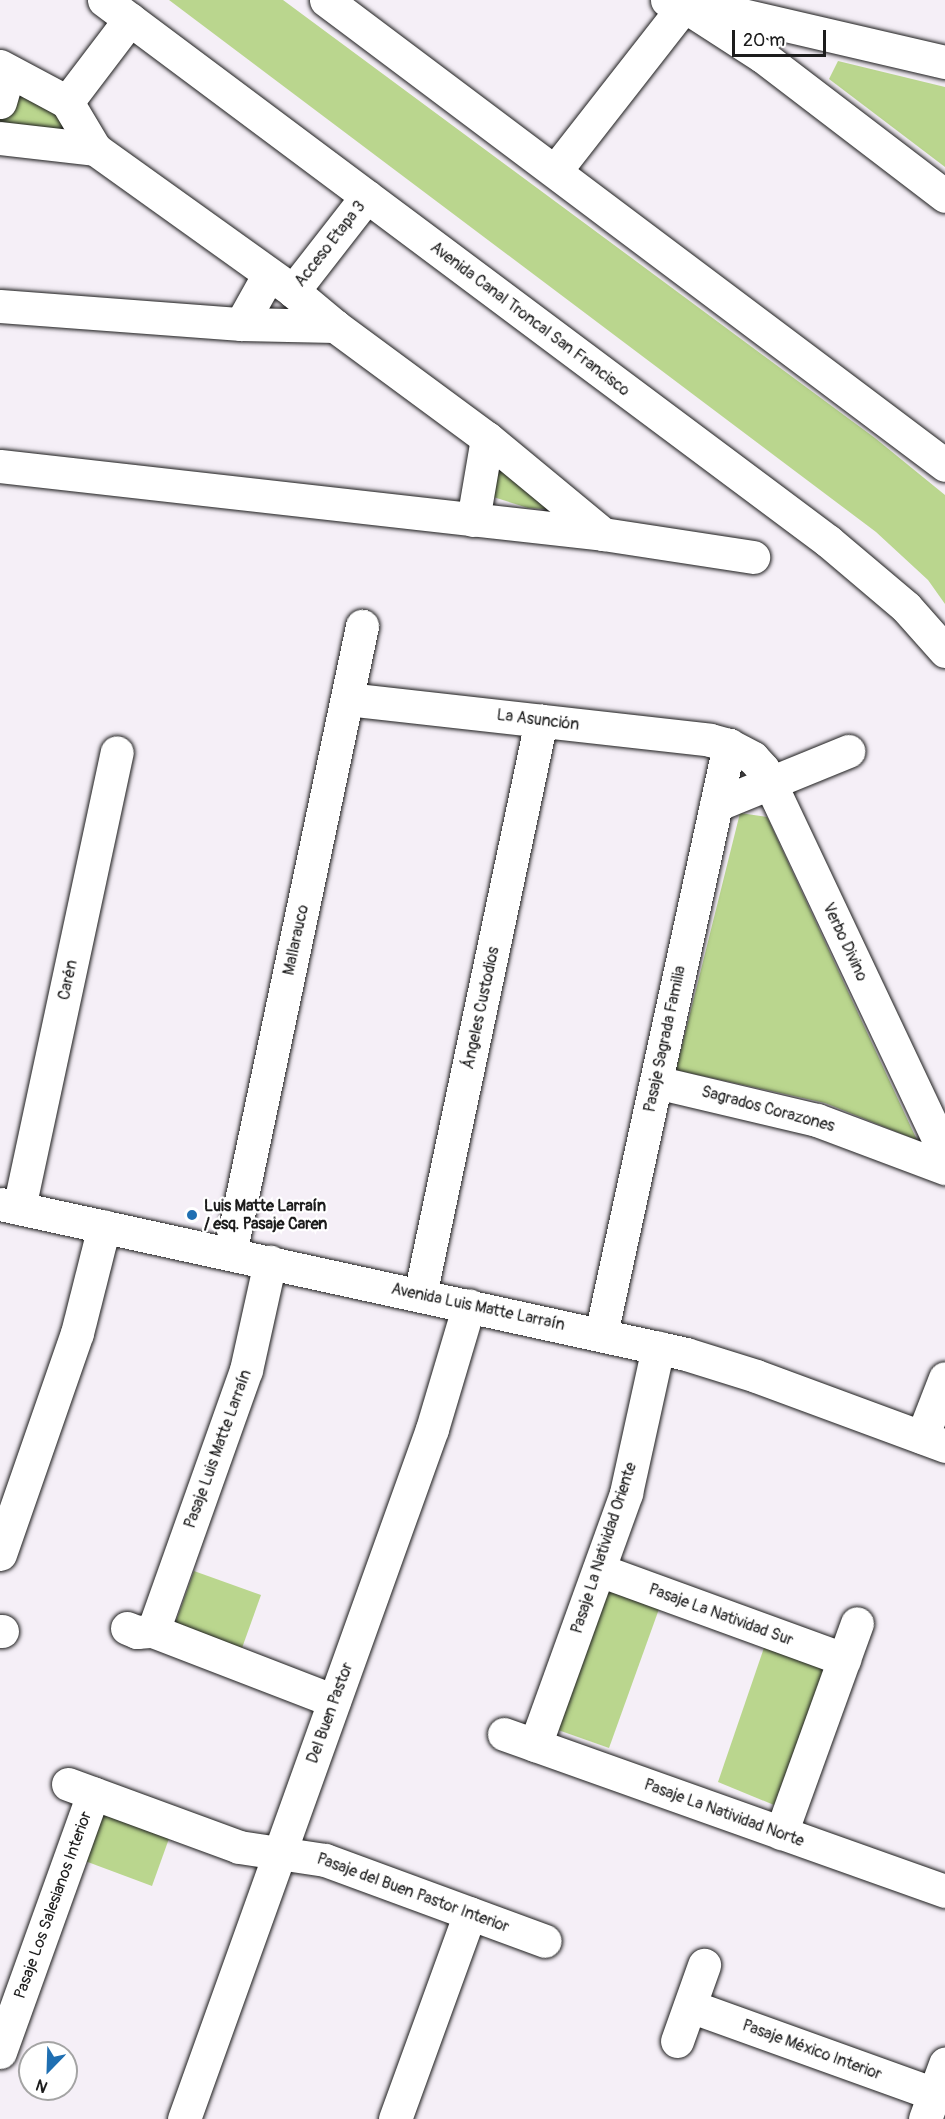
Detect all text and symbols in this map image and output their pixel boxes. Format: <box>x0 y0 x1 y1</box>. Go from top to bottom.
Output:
scale bar <box>735 18 830 56</box>
text: 20 m <box>743 29 785 52</box>
street label: Acceso Etapa 3 <box>291 197 369 291</box>
street label: Avenida Canal Troncal San Francisco <box>427 238 633 400</box>
street label: La Asunción <box>496 705 580 735</box>
street label: Verbo Divino <box>818 900 872 984</box>
street label: Mallarauco <box>279 903 313 977</box>
street label: Ángeles Custodios <box>459 945 503 1071</box>
street label: Carén <box>54 958 82 1002</box>
street label: Pasaje Sagrada Familia <box>640 964 690 1114</box>
street label: Sagrados Corazones <box>699 1082 837 1136</box>
place label: Luis Matte Larraín / esq. Pasaje Caren <box>204 1196 327 1234</box>
marker: Luis Matte Larraín / esq. Pasaje Caren <box>185 1208 199 1222</box>
street label: Avenida Luis Matte Larraín <box>389 1279 567 1335</box>
street label: Pasaje Luis Matte Larraín <box>180 1367 256 1531</box>
street label: Pasaje La Natividad Oriente <box>567 1460 641 1636</box>
street label: Pasaje La Natividad Sur <box>646 1580 796 1650</box>
street label: Del Buen Pastor <box>303 1660 357 1766</box>
street label: Pasaje La Natividad Norte <box>641 1775 807 1851</box>
street label: Pasaje Los Salesianos Interior <box>10 1809 96 2001</box>
street label: Pasaje del Buen Pastor Interior <box>314 1849 512 1937</box>
street label: Pasaje México Interior <box>740 2016 884 2084</box>
north arrow <box>18 2041 78 2101</box>
text: N <box>33 2074 51 2097</box>

